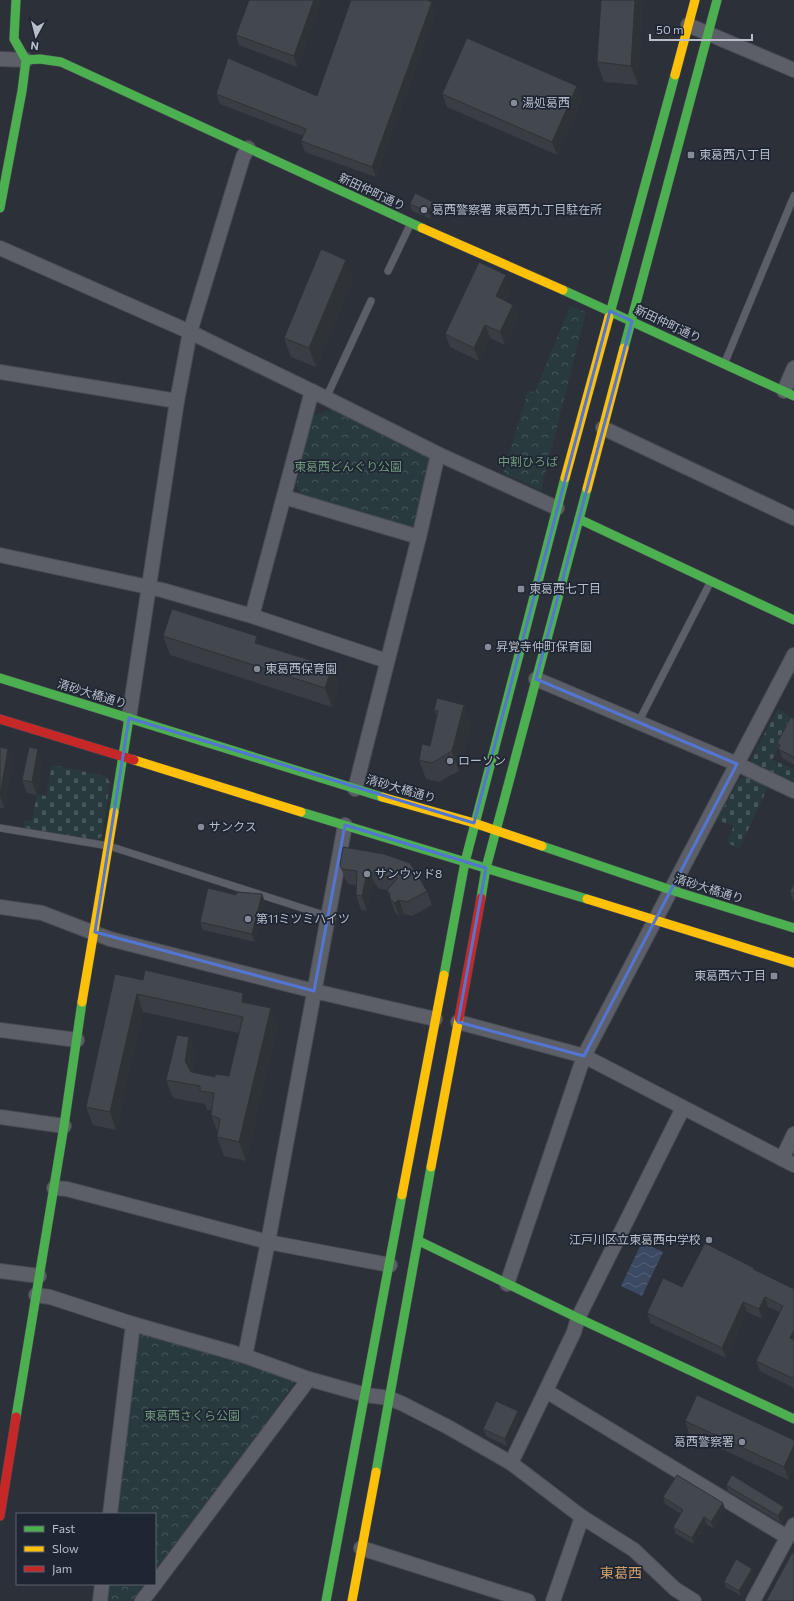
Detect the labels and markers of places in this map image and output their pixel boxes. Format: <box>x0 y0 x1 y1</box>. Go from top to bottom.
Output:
place label: 湯処葛西 <box>522 95 570 109</box>
marker: 湯処葛西 <box>509 98 519 108</box>
place label: 東葛西八丁目 <box>699 147 771 161</box>
marker: 東葛西八丁目 <box>686 150 696 160</box>
place label: 葛西警察署 東葛西九丁目駐在所 <box>432 202 602 216</box>
marker: 葛西警察署 東葛西九丁目駐在所 <box>419 205 429 215</box>
place label: 東葛西七丁目 <box>529 581 601 595</box>
marker: 東葛西七丁目 <box>516 584 526 594</box>
place label: 昇覚寺仲町保育園 <box>496 639 592 653</box>
marker: 昇覚寺仲町保育園 <box>483 642 493 652</box>
place label: 東葛西保育園 <box>265 661 337 675</box>
marker: 東葛西保育園 <box>252 664 262 674</box>
place label: ローソン <box>458 753 506 767</box>
marker: ローソン <box>445 756 455 766</box>
place label: サンクス <box>209 819 257 833</box>
marker: サンクス <box>196 822 206 832</box>
place label: サンウッド8 <box>375 866 442 880</box>
marker: サンウッド8 <box>362 869 372 879</box>
place label: 第11ミツミハイツ <box>256 911 350 925</box>
marker: 第11ミツミハイツ <box>243 914 253 924</box>
place label: 東葛西六丁目 <box>694 968 766 982</box>
marker: 東葛西六丁目 <box>769 971 779 981</box>
place label: 江戸川区立東葛西中学校 <box>569 1232 701 1246</box>
marker: 江戸川区立東葛西中学校 <box>704 1235 714 1245</box>
place label: 葛西警察署 <box>674 1434 734 1448</box>
marker: 葛西警察署 <box>737 1437 747 1447</box>

